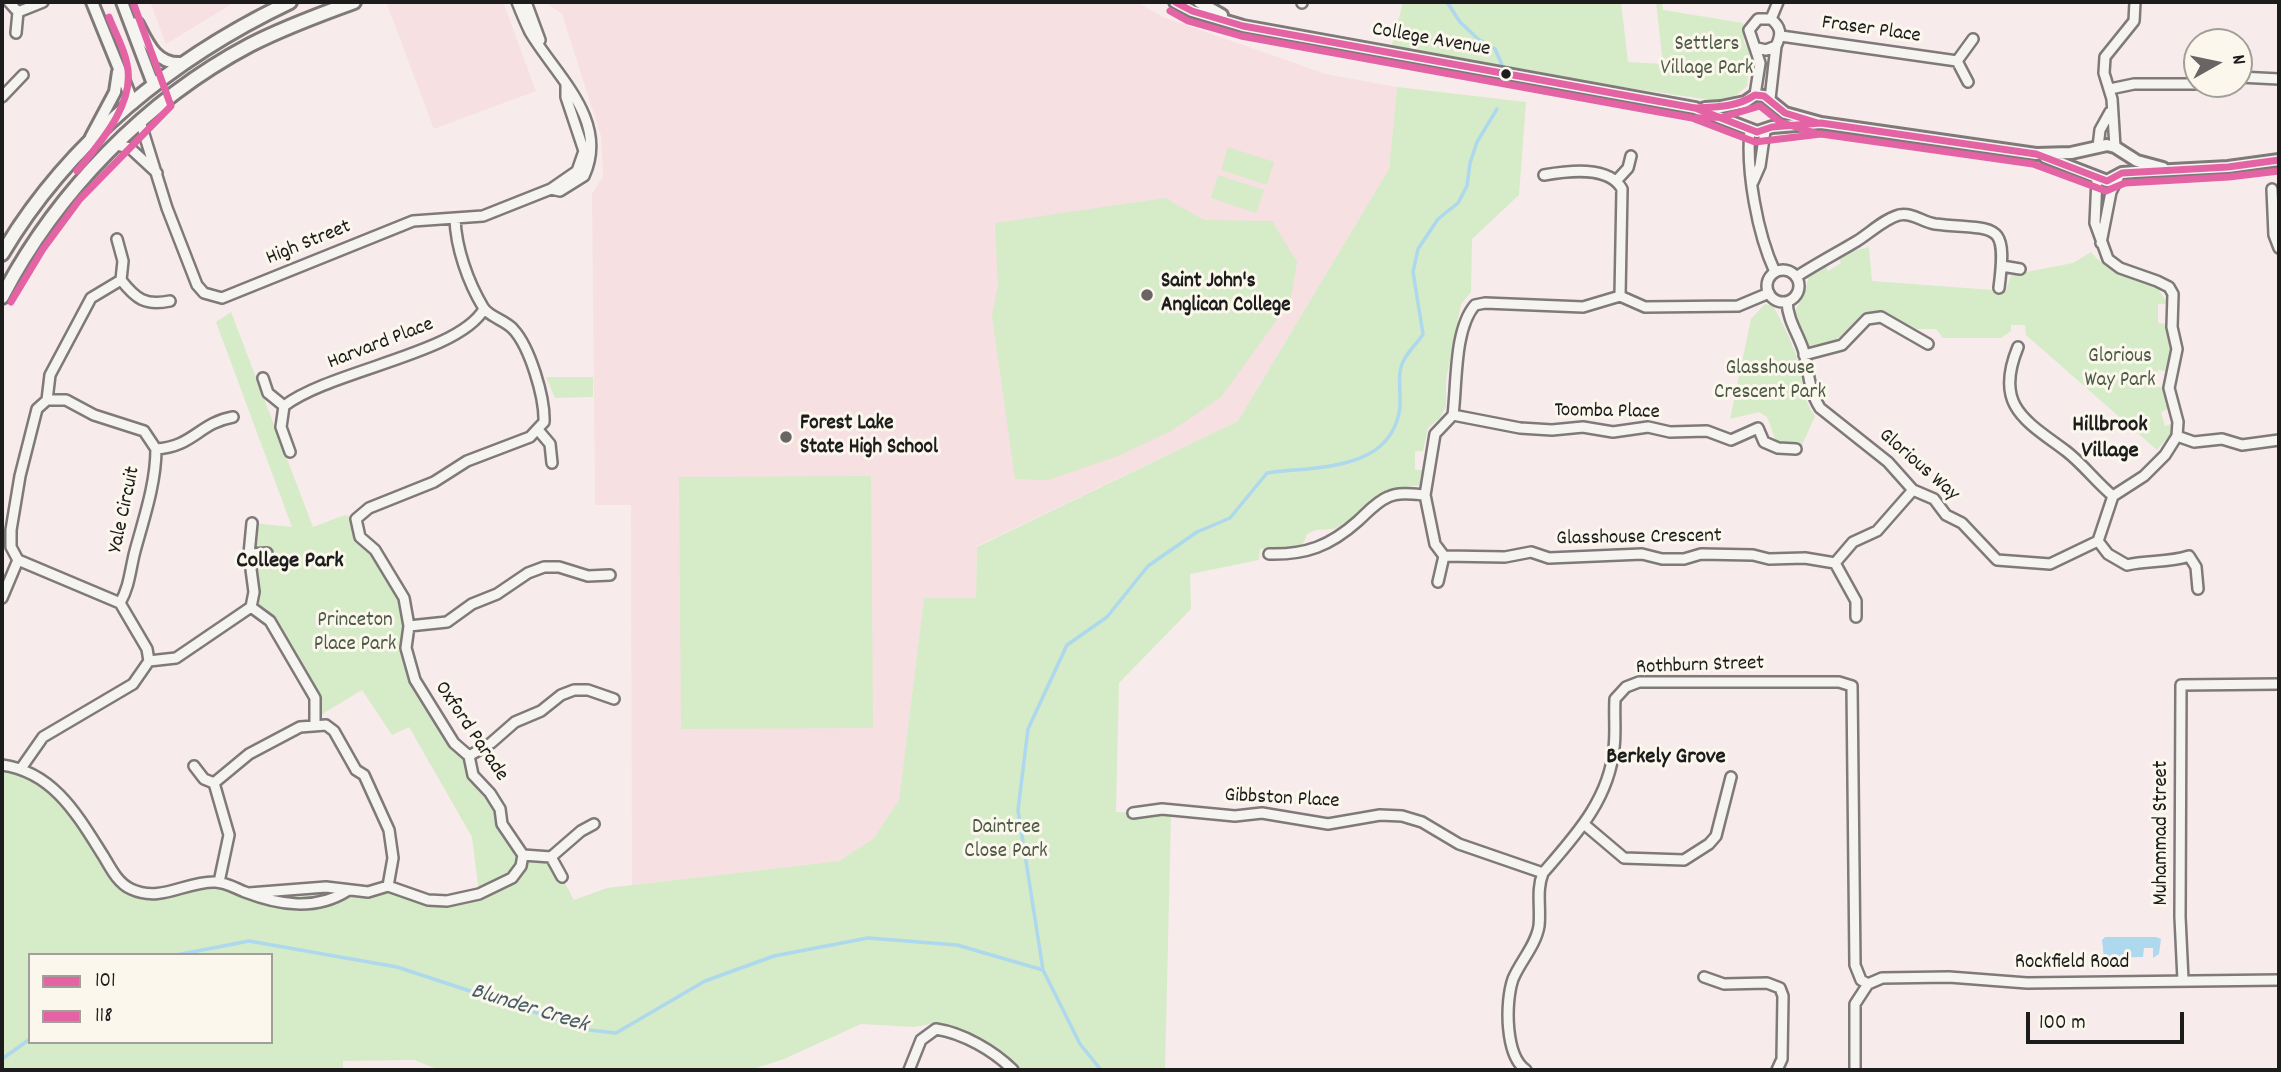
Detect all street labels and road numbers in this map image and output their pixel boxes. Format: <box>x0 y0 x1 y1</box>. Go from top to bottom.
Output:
street label: Fraser Place <box>1820 12 1922 50</box>
street label: College Avenue <box>1370 18 1492 64</box>
street label: High Street <box>263 216 355 272</box>
street label: Harvard Place <box>324 313 438 377</box>
street label: Toomba Place <box>1554 399 1660 427</box>
street label: Glorious Way <box>1872 424 1964 508</box>
street label: Yale Circuit <box>105 465 147 555</box>
street label: Glasshouse Crescent <box>1556 525 1722 553</box>
street label: Rothburn Street <box>1635 652 1765 682</box>
street label: Oxford Parade <box>427 677 513 787</box>
street label: Muhammad Street <box>2150 760 2176 906</box>
street label: Gibbston Place <box>1224 784 1340 816</box>
street label: Rockfield Road <box>2015 951 2129 977</box>

